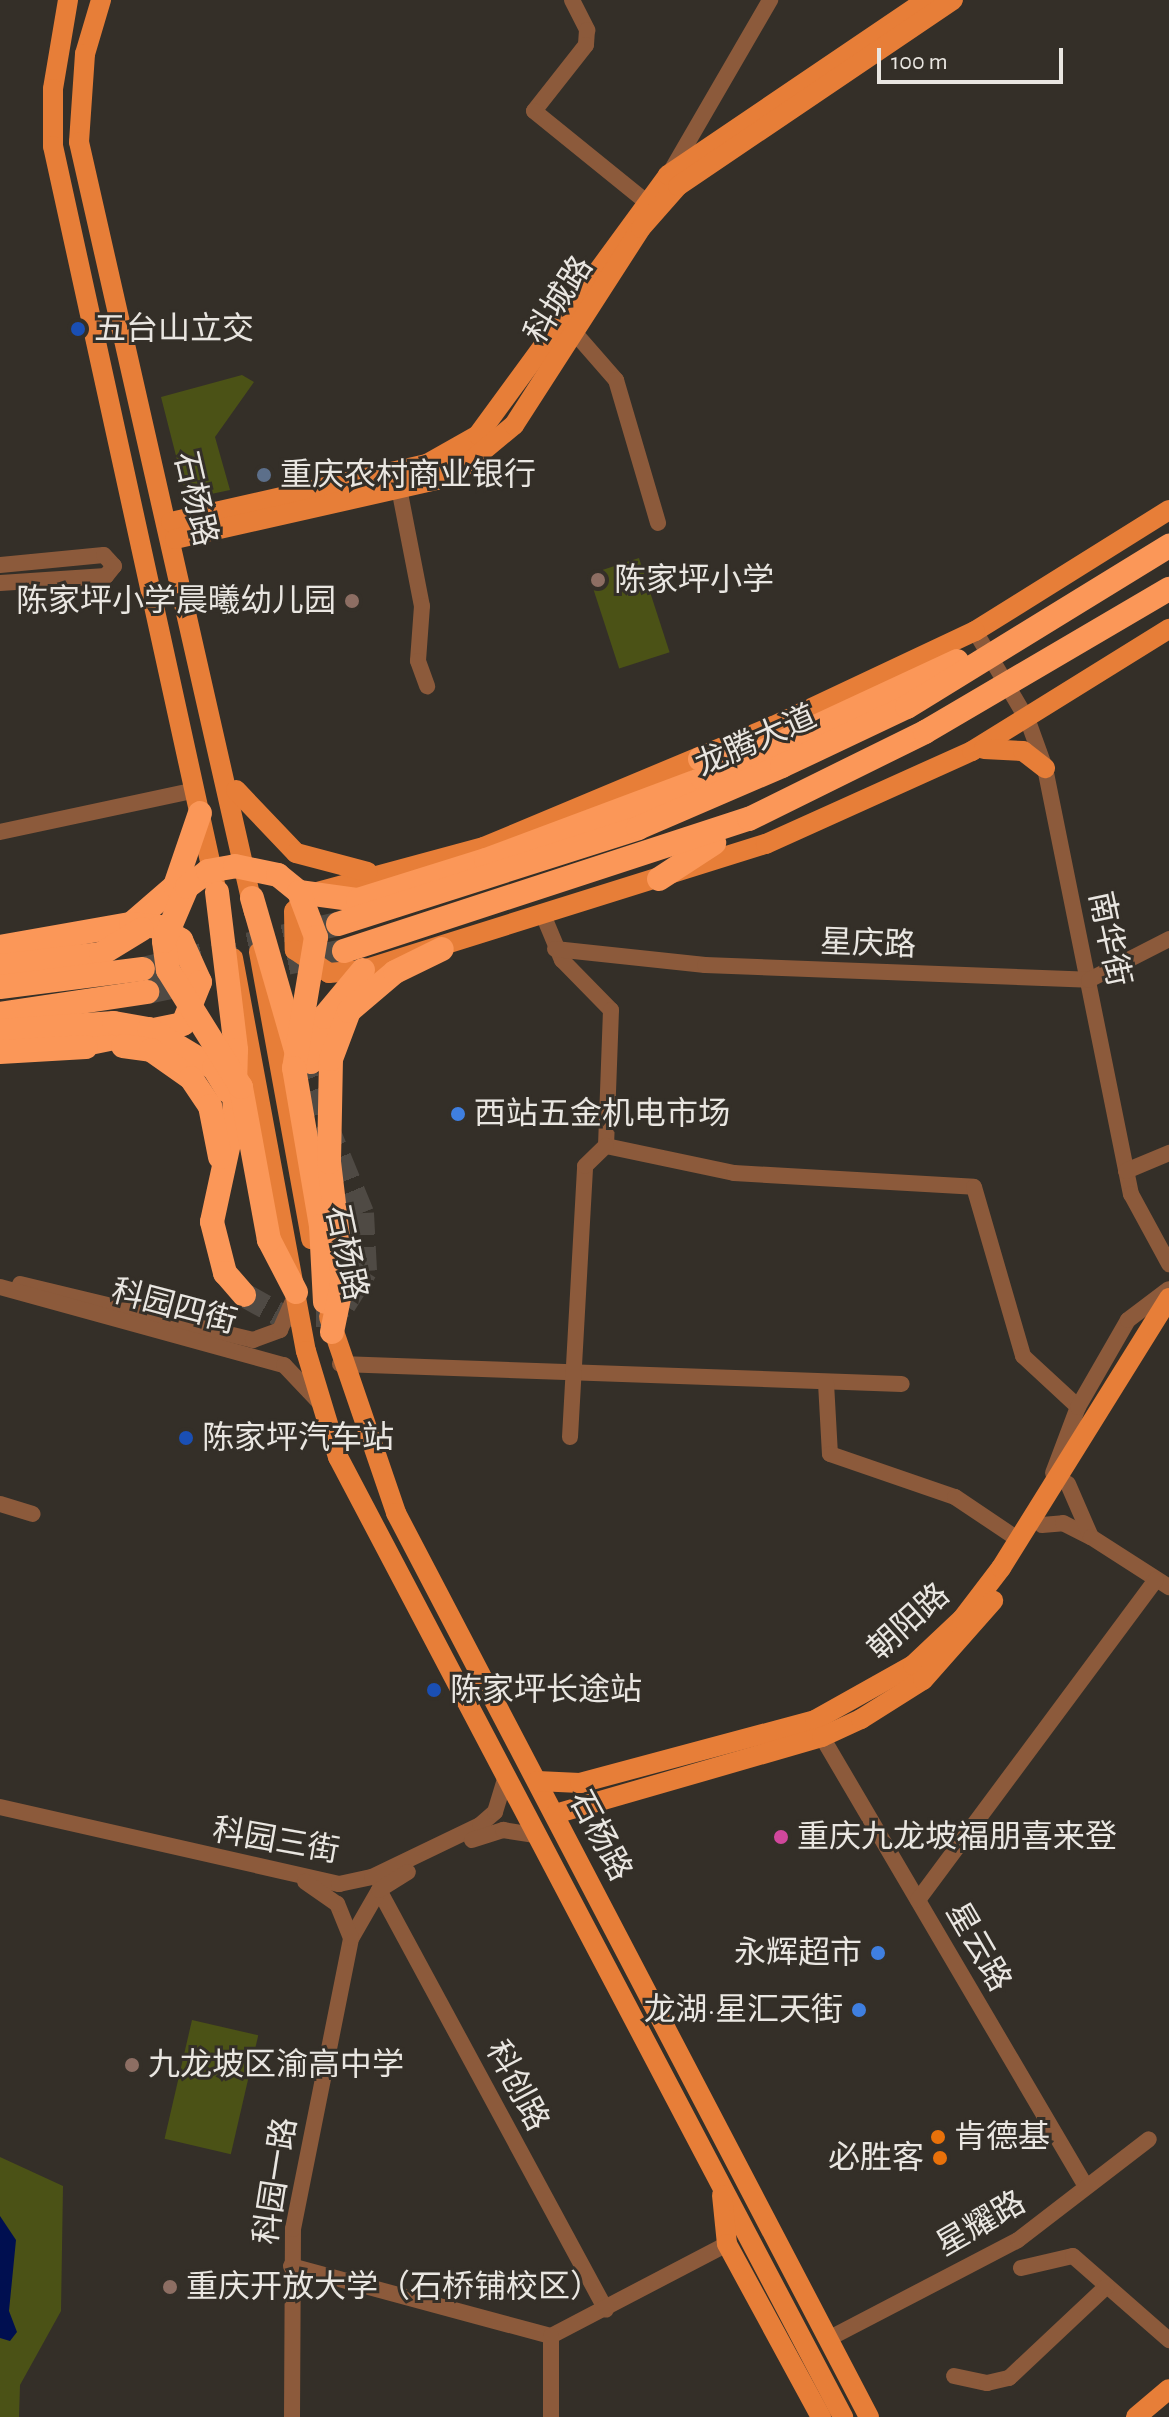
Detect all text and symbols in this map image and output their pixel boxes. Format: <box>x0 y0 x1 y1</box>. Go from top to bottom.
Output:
scale bar <box>881 32 1067 82</box>
text: 100 m <box>891 50 948 74</box>
street label: 科城路 <box>517 249 601 351</box>
place label: 五台山立交 <box>94 310 254 348</box>
marker: 五台山立交 <box>69 320 87 338</box>
street label: 石杨路 <box>165 448 225 550</box>
place label: 重庆农村商业银行 <box>280 456 536 494</box>
marker: 重庆农村商业银行 <box>255 466 273 484</box>
place label: 陈家坪小学 <box>614 561 774 599</box>
marker: 陈家坪小学 <box>589 571 607 589</box>
place label: 陈家坪小学晨曦幼儿园 <box>16 582 336 620</box>
marker: 陈家坪小学晨曦幼儿园 <box>343 592 361 610</box>
street label: 龙腾大道 <box>690 697 822 785</box>
street label: 南华街 <box>1080 888 1138 990</box>
street label: 星庆路 <box>819 923 917 965</box>
place label: 西站五金机电市场 <box>474 1095 730 1133</box>
marker: 西站五金机电市场 <box>449 1105 467 1123</box>
street label: 石杨路 <box>317 1202 375 1304</box>
street label: 科园四街 <box>107 1272 241 1342</box>
place label: 陈家坪汽车站 <box>202 1419 394 1457</box>
marker: 陈家坪汽车站 <box>177 1429 195 1447</box>
street label: 朝阳路 <box>860 1576 958 1668</box>
place label: 陈家坪长途站 <box>450 1671 642 1709</box>
marker: 陈家坪长途站 <box>425 1681 443 1699</box>
street label: 石杨路 <box>561 1785 639 1887</box>
street label: 科园三街 <box>210 1811 342 1871</box>
place label: 重庆九龙坡福朋喜来登 <box>797 1818 1117 1856</box>
marker: 重庆九龙坡福朋喜来登 <box>772 1828 790 1846</box>
street label: 星云路 <box>937 1896 1019 1998</box>
place label: 永辉超市 <box>734 1934 862 1972</box>
marker: 永辉超市 <box>869 1944 887 1962</box>
place label: 龙湖·星汇天街 <box>644 1991 843 2029</box>
marker: 龙湖·星汇天街 <box>850 2001 868 2019</box>
street label: 科创路 <box>478 2035 556 2137</box>
place label: 九龙坡区渝高中学 <box>148 2046 404 2084</box>
marker: 九龙坡区渝高中学 <box>123 2056 141 2074</box>
street label: 科园一路 <box>247 2115 305 2247</box>
place label: 肯德基 <box>954 2118 1050 2156</box>
marker: 肯德基 <box>929 2128 947 2146</box>
place label: 必胜客 <box>828 2139 924 2177</box>
marker: 必胜客 <box>931 2149 949 2167</box>
street label: 星耀路 <box>930 2183 1032 2265</box>
place label: 重庆开放大学（石桥铺校区） <box>186 2268 602 2306</box>
marker: 重庆开放大学（石桥铺校区） <box>161 2278 179 2296</box>

